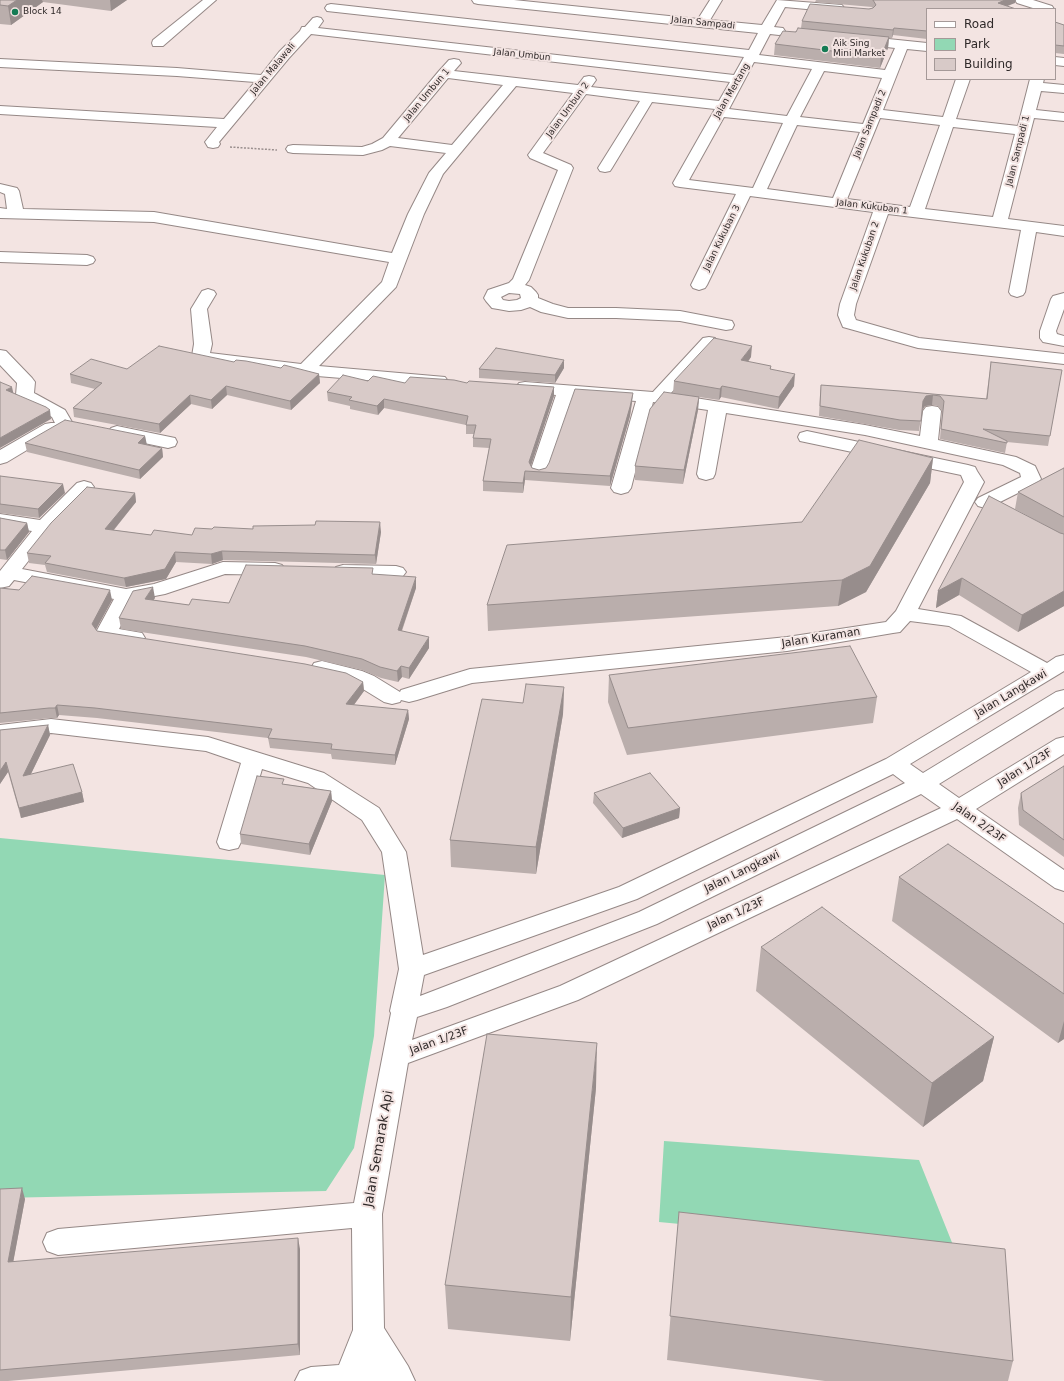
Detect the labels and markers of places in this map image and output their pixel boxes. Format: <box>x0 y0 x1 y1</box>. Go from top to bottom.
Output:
marker: Block 14 <box>10 7 20 17</box>
place label: Block 14 <box>23 7 62 17</box>
place label: Aik Sing Mini Market <box>833 39 885 60</box>
marker: Aik Sing Mini Market <box>820 44 830 54</box>

